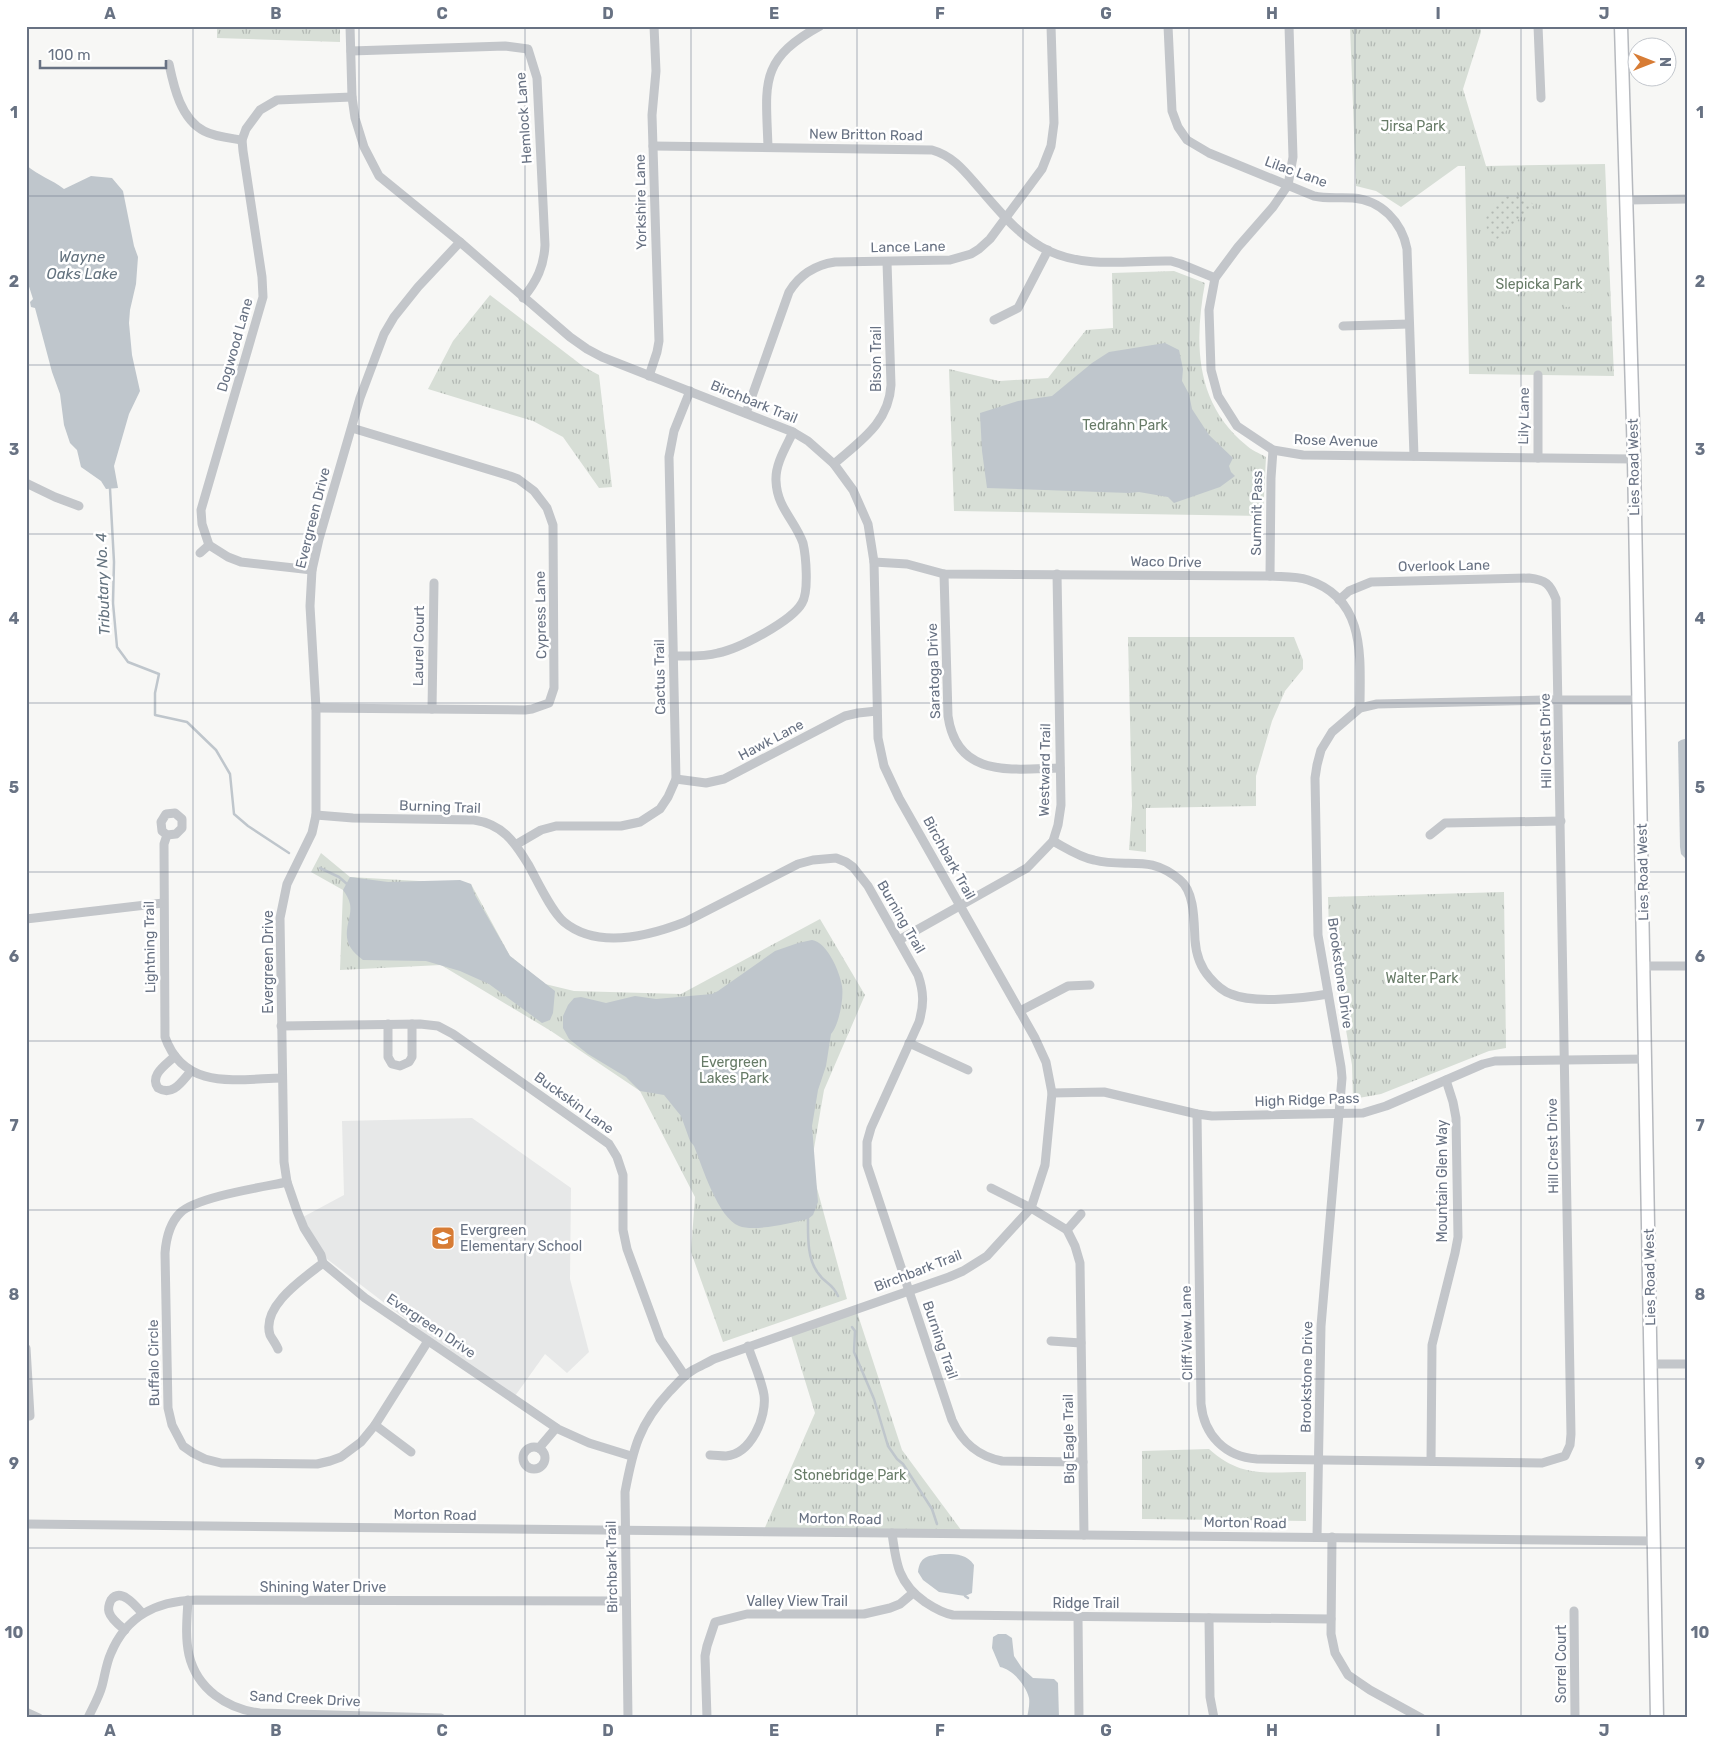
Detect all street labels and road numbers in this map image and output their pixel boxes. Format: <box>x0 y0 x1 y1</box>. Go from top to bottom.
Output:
street label: Hemlock Lane <box>512 71 536 164</box>
street label: New Britton Road <box>809 126 923 144</box>
street label: Lilac Lane <box>1262 153 1330 191</box>
street label: Yorkshire Lane <box>632 154 650 250</box>
street label: Lance Lane <box>870 238 946 256</box>
street label: Dogwood Lane <box>213 296 257 394</box>
street label: Bison Trail <box>868 326 885 392</box>
street label: Birchbark Trail <box>708 377 800 427</box>
street label: Lily Lane <box>1515 387 1533 445</box>
street label: Lies Road West <box>1625 418 1643 516</box>
street label: Rose Avenue <box>1294 431 1379 451</box>
street label: Evergreen Drive <box>292 466 334 570</box>
street label: Summit Pass <box>1248 470 1266 556</box>
street label: Waco Drive <box>1130 553 1202 571</box>
street label: Overlook Lane <box>1398 557 1490 575</box>
street label: Cypress Lane <box>532 571 550 659</box>
street label: Laurel Court <box>410 605 428 686</box>
street label: Saratoga Drive <box>924 623 944 719</box>
street label: Cactus Trail <box>651 639 669 715</box>
street label: Hill Crest Drive <box>1537 693 1555 789</box>
street label: Hawk Lane <box>735 716 807 764</box>
street label: Westward Trail <box>1036 723 1054 817</box>
street label: Burning Trail <box>399 797 481 817</box>
street label: Birchbark Trail <box>919 813 979 903</box>
street label: Lies Road West <box>1634 823 1652 921</box>
street label: Burning Trail <box>873 877 929 957</box>
street label: Lightning Trail <box>141 901 159 993</box>
street label: Evergreen Drive <box>260 910 277 1014</box>
street label: Brookstone Drive <box>1324 916 1356 1030</box>
street label: Buckskin Lane <box>531 1068 617 1138</box>
street label: High Ridge Pass <box>1254 1090 1360 1110</box>
street label: Hill Crest Drive <box>1544 1098 1562 1194</box>
street label: Mountain Glen Way <box>1434 1119 1451 1243</box>
street label: Lies Road West <box>1641 1228 1659 1326</box>
street label: Birchbark Trail <box>872 1247 964 1295</box>
street label: Cliff View Lane <box>1178 1285 1196 1381</box>
street label: Evergreen Drive <box>383 1290 479 1362</box>
street label: Burning Trail <box>919 1299 961 1381</box>
street label: Buffalo Circle <box>145 1319 163 1407</box>
street label: Brookstone Drive <box>1298 1321 1316 1433</box>
street label: Big Eagle Trail <box>1060 1394 1078 1484</box>
street label: Morton Road <box>393 1506 477 1524</box>
street label: Morton Road <box>798 1510 882 1528</box>
street label: Morton Road <box>1203 1514 1287 1532</box>
street label: Birchbark Trail <box>603 1521 621 1613</box>
street label: Shining Water Drive <box>260 1579 386 1596</box>
street label: Valley View Trail <box>746 1593 848 1610</box>
street label: Ridge Trail <box>1053 1595 1119 1612</box>
street label: Sorrel Court <box>1553 1624 1570 1703</box>
street label: Sand Creek Drive <box>249 1688 361 1710</box>

